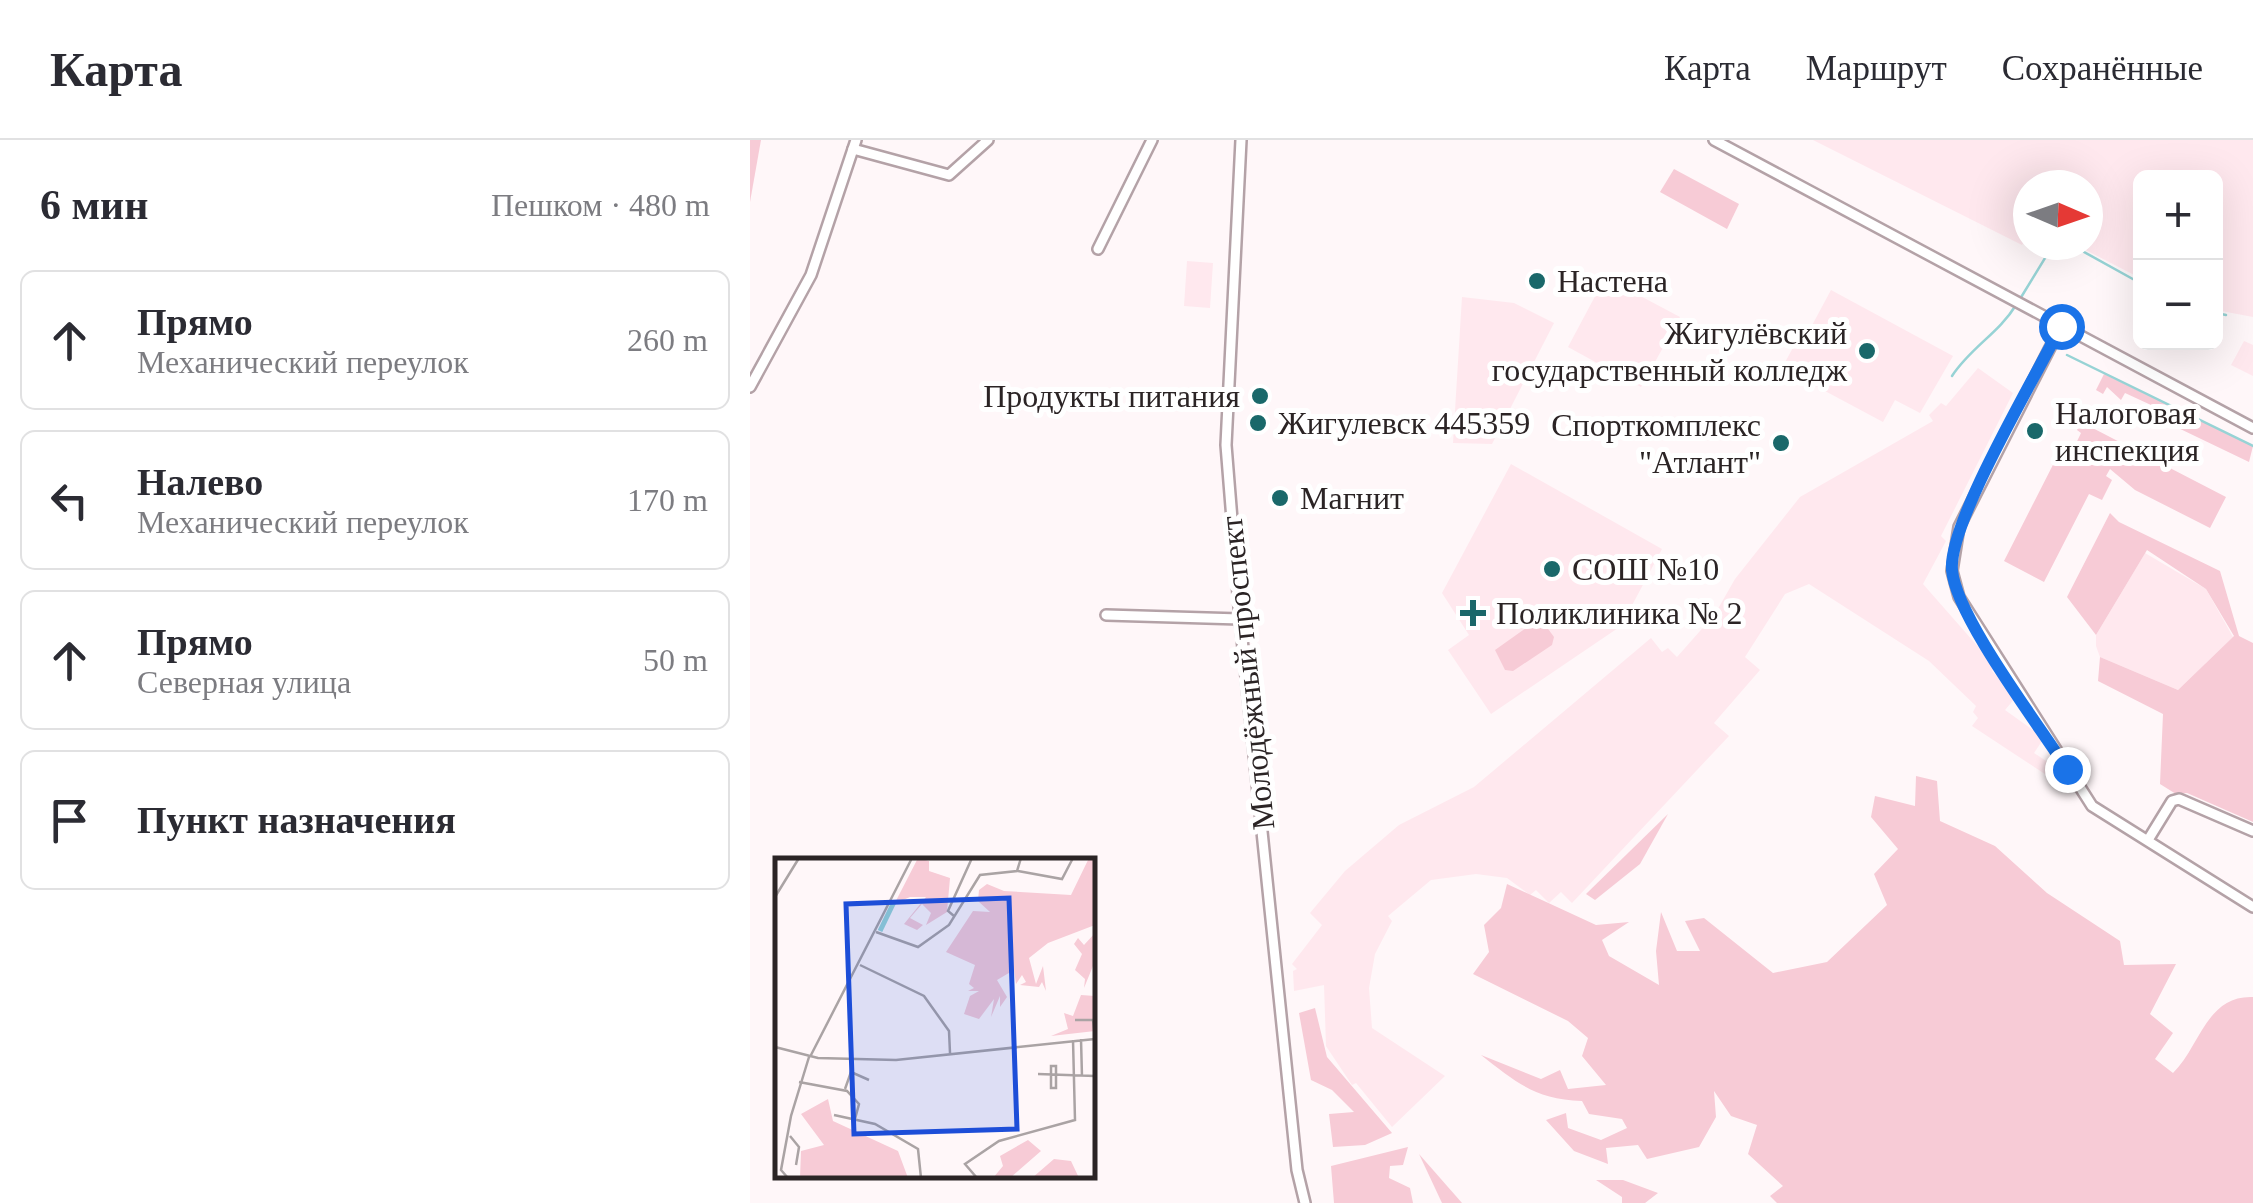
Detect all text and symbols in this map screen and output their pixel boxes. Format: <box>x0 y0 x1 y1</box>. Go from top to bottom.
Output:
text: Карта <box>50 43 182 96</box>
text: Карта <box>1664 49 1751 88</box>
text: Маршрут <box>1806 49 1947 88</box>
text: Сохранённые <box>2002 49 2203 88</box>
north arrow <box>2013 170 2103 260</box>
map controls <box>2133 170 2223 350</box>
button: + <box>2133 170 2223 260</box>
text: 6 мин <box>40 182 149 228</box>
text: Пешком · 480 m <box>491 187 710 223</box>
button: − <box>2133 260 2223 350</box>
place label: Настена <box>1557 263 1668 299</box>
marker: Настена <box>1526 270 1548 292</box>
text: Прямо <box>137 301 253 343</box>
route start <box>2039 304 2085 350</box>
icon: ahead <box>42 313 97 368</box>
place label: Жигулёвский государственный колледж <box>1492 315 1848 388</box>
text: 260 m <box>627 322 708 358</box>
marker: Жигулёвский государственный колледж <box>1856 340 1878 362</box>
text: Механический переулок <box>137 344 469 380</box>
place label: Продукты питания <box>983 378 1240 414</box>
marker: Продукты питания <box>1249 385 1271 407</box>
place label: Налоговая инспекция <box>2055 395 2200 468</box>
place label: Жигулевск 445359 <box>1278 405 1530 441</box>
place label: Спорткомплекс "Атлант" <box>1551 407 1761 480</box>
marker: Жигулевск 445359 <box>1247 412 1269 434</box>
marker: Налоговая инспекция <box>2024 420 2046 442</box>
marker: Спорткомплекс "Атлант" <box>1770 432 1792 454</box>
text: Налево <box>137 461 263 503</box>
icon: left <box>42 473 97 528</box>
place label: Магнит <box>1300 480 1404 516</box>
text: 170 m <box>627 482 708 518</box>
marker: Магнит <box>1269 487 1291 509</box>
text: Механический переулок <box>137 504 469 540</box>
street label: Молодёжный проспект <box>1213 514 1281 832</box>
place label: СОШ №10 <box>1572 551 1719 587</box>
marker: СОШ №10 <box>1541 558 1563 580</box>
place label: Поликлиника № 2 <box>1496 595 1742 631</box>
marker: Поликлиника № 2 <box>1460 600 1486 626</box>
text: Прямо <box>137 621 253 663</box>
icon: ahead <box>42 633 97 688</box>
text: 50 m <box>643 642 708 678</box>
text: Северная улица <box>137 664 351 700</box>
route end <box>2045 747 2091 793</box>
icon: arrive <box>42 793 97 848</box>
text: Пункт назначения <box>137 799 456 841</box>
inset map <box>775 858 1095 1178</box>

